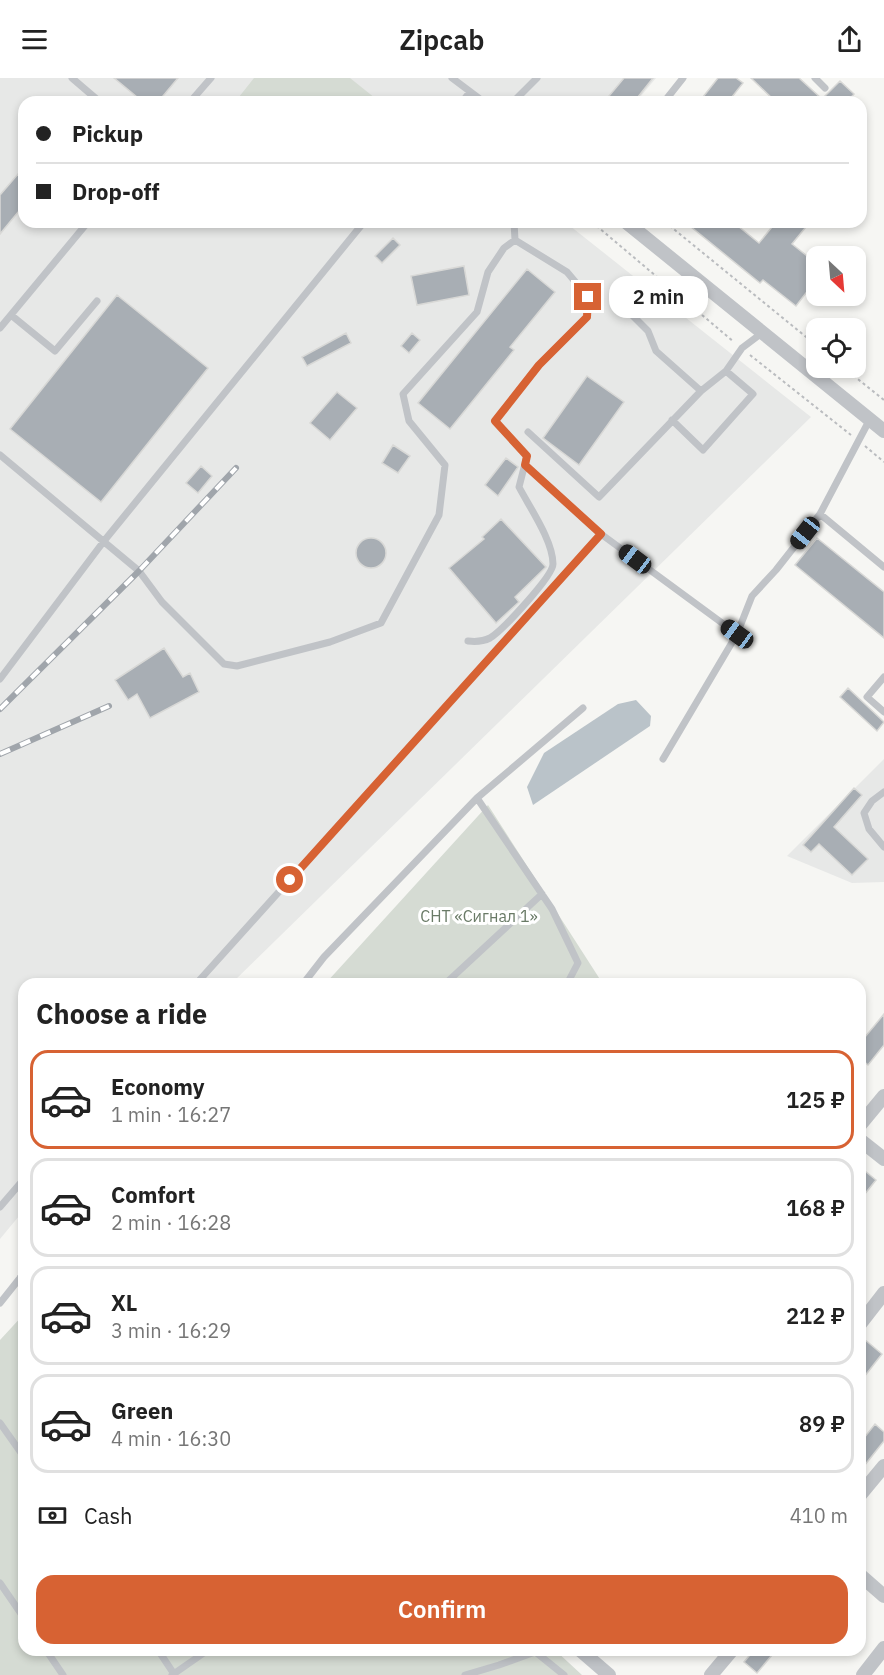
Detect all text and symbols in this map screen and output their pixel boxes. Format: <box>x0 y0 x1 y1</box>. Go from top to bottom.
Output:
text: Zipcab <box>400 22 484 57</box>
icon: menu <box>18 23 51 56</box>
icon: share <box>833 23 866 56</box>
text: Pickup <box>72 119 143 148</box>
text: Drop-off <box>72 177 159 206</box>
north arrow <box>806 246 866 306</box>
map controls <box>806 246 866 378</box>
callout: 2 min <box>609 276 708 318</box>
route end <box>574 283 601 310</box>
text: 2 min <box>633 283 684 310</box>
button: locate <box>806 318 866 378</box>
car <box>787 513 823 553</box>
car <box>615 541 655 577</box>
car <box>717 616 757 652</box>
route start <box>276 866 303 893</box>
park label: СНТ «Сигнал 1» <box>420 906 538 926</box>
text: Choose a ride <box>36 996 207 1031</box>
text: Economy <box>111 1072 205 1101</box>
icon: car <box>39 1073 93 1127</box>
text: 125 ₽ <box>786 1085 845 1114</box>
text: 1 min · 16:27 <box>111 1101 231 1128</box>
text: Comfort <box>111 1180 195 1209</box>
icon: car <box>39 1181 93 1235</box>
text: 168 ₽ <box>786 1193 845 1222</box>
text: 2 min · 16:28 <box>111 1209 231 1236</box>
text: XL <box>111 1288 137 1317</box>
icon: car <box>39 1289 93 1343</box>
text: 212 ₽ <box>786 1301 845 1330</box>
text: 3 min · 16:29 <box>111 1317 231 1344</box>
text: Green <box>111 1396 173 1425</box>
icon: car <box>39 1397 93 1451</box>
text: 89 ₽ <box>799 1409 845 1438</box>
text: 4 min · 16:30 <box>111 1425 231 1452</box>
icon: cash <box>36 1499 69 1532</box>
text: Cash <box>84 1501 133 1530</box>
text: 410 m <box>790 1502 848 1529</box>
button: Confirm <box>36 1575 848 1644</box>

